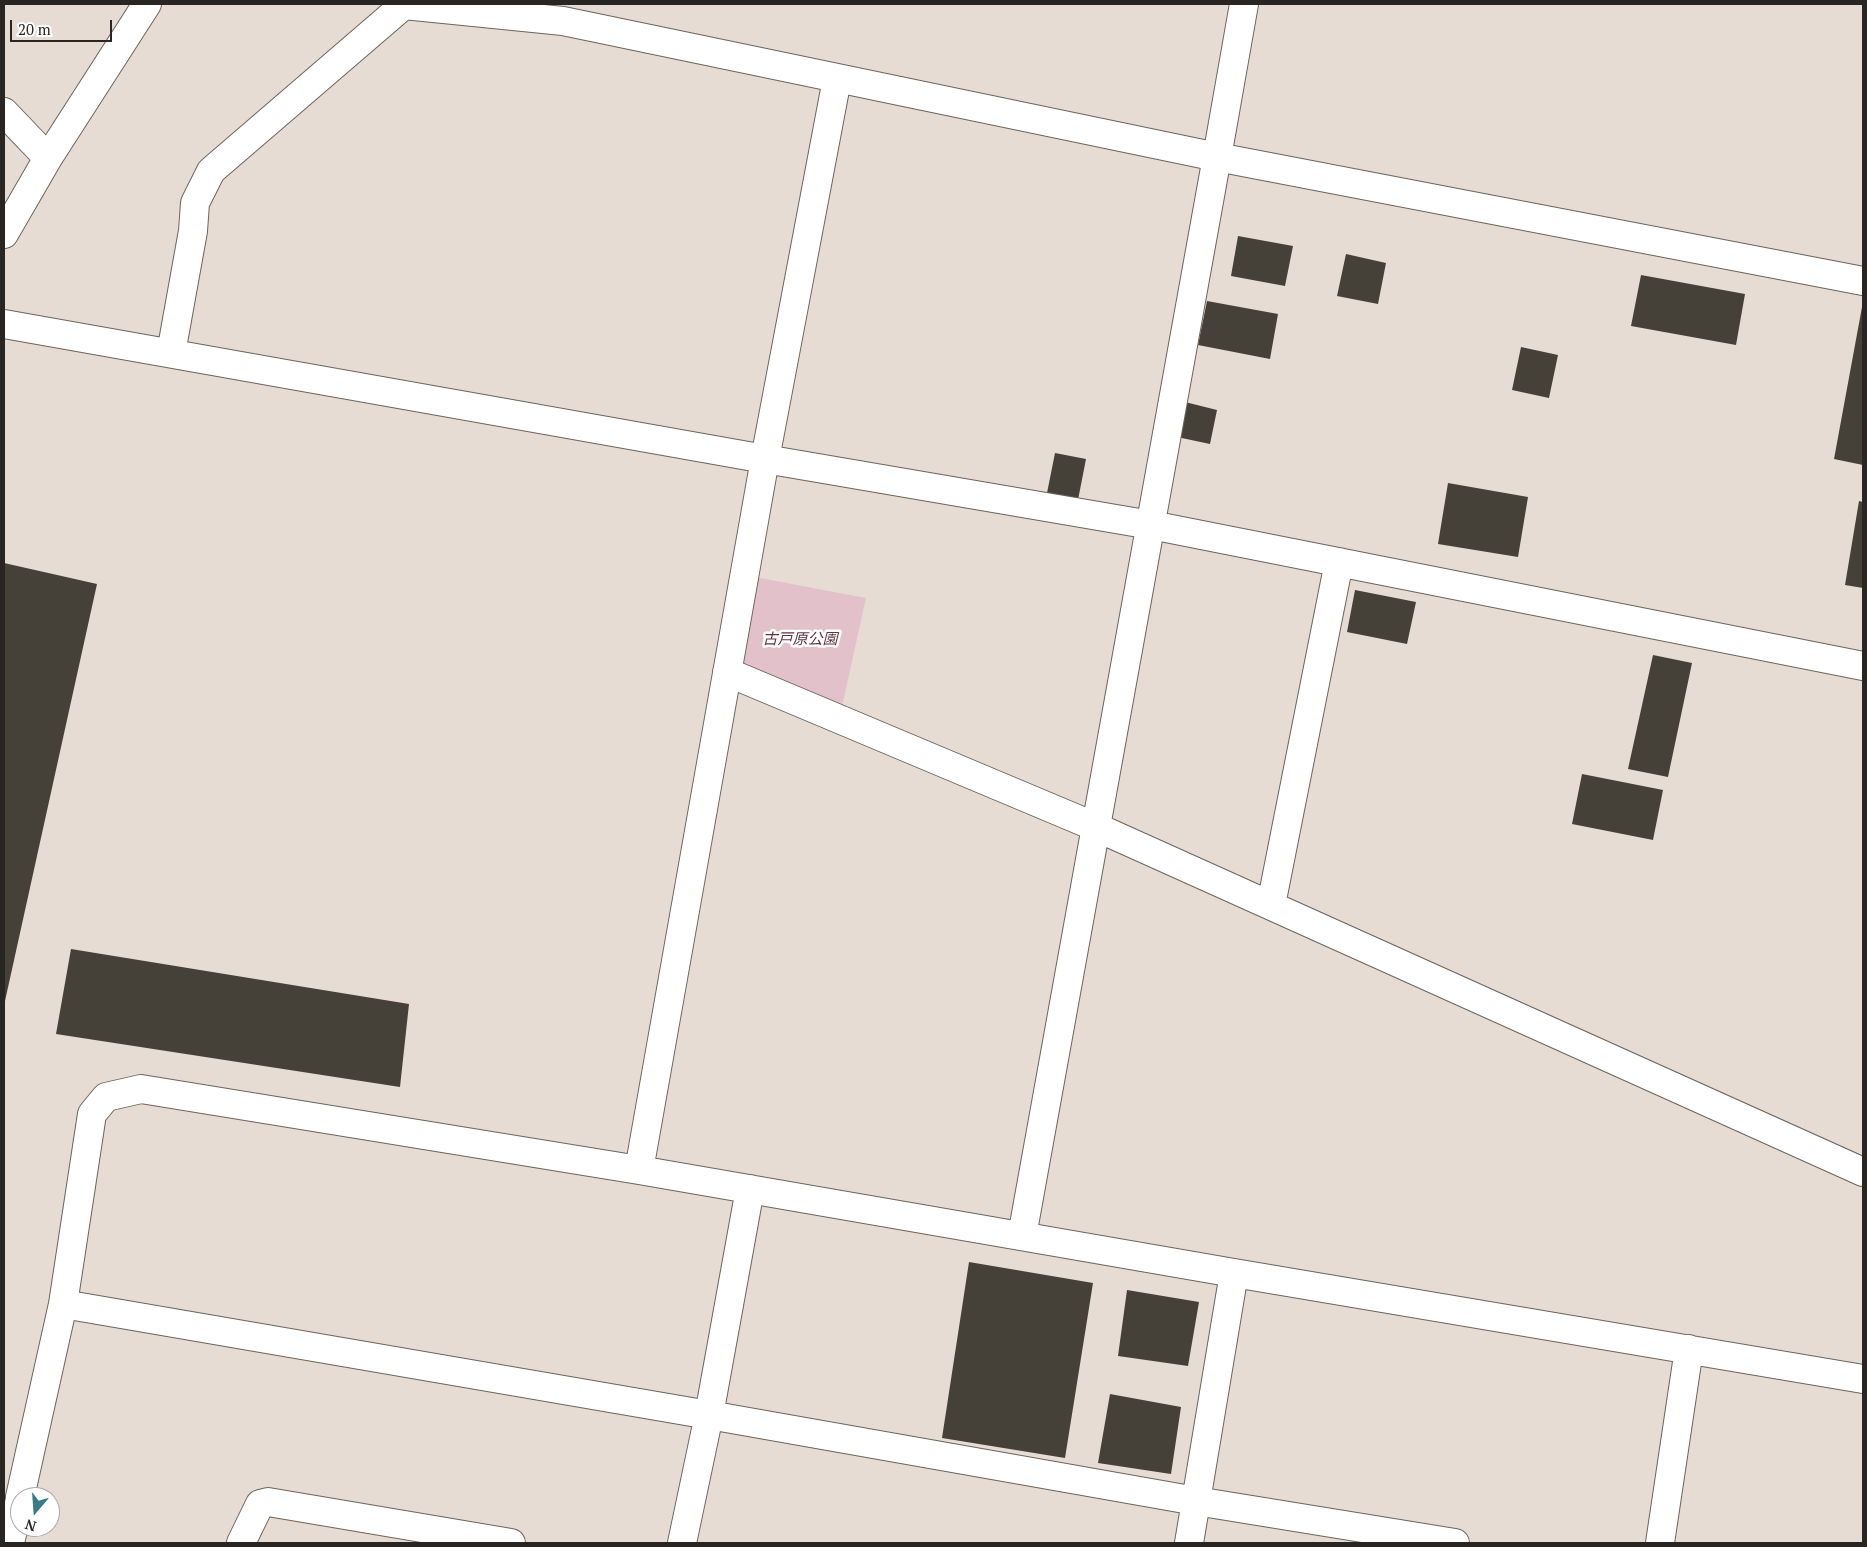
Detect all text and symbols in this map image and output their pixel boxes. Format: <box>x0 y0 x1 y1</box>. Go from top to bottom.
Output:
scale bar <box>12 10 115 42</box>
text: 20 m <box>18 19 51 39</box>
park label: 古戸原公園 <box>763 631 837 649</box>
north arrow <box>10 1487 60 1537</box>
text: N <box>23 1515 39 1536</box>

